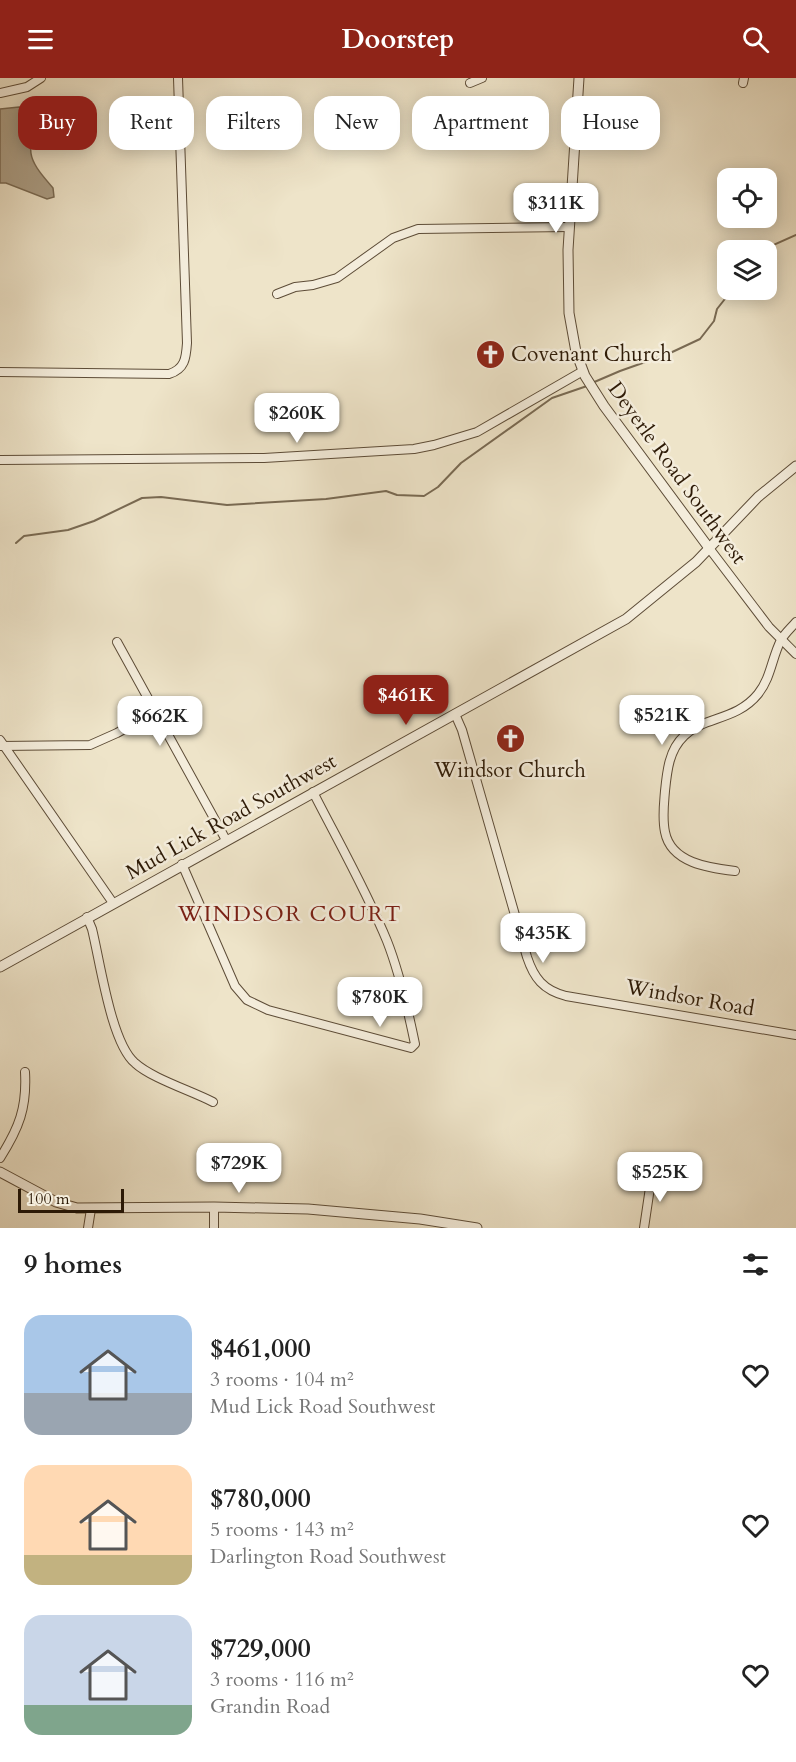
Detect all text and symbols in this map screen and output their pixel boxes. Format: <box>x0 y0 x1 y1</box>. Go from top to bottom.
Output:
text: Doorstep <box>342 21 454 58</box>
icon: menu <box>24 23 57 56</box>
icon: search <box>739 23 772 56</box>
chip: Buy <box>18 96 97 150</box>
chip: Rent <box>109 96 194 150</box>
chip: Filters <box>206 96 302 150</box>
chip: New <box>314 96 400 150</box>
chip: Apartment <box>412 96 549 150</box>
chip: House <box>561 96 660 150</box>
map controls <box>717 168 777 300</box>
button: locate <box>717 168 777 228</box>
pin: $311K <box>514 183 598 234</box>
text: $311K <box>527 189 585 216</box>
button: layers <box>717 240 777 300</box>
church icon: Covenant Church <box>474 338 506 370</box>
place label: Covenant Church <box>511 340 672 369</box>
street label: Deyerle Road Southwest <box>601 376 753 570</box>
pin: $260K <box>255 393 339 444</box>
text: $260K <box>268 399 326 426</box>
pin: $461K <box>364 675 448 726</box>
text: $461K <box>377 681 435 708</box>
pin: $521K <box>620 695 704 746</box>
pin: $662K <box>118 696 202 747</box>
text: $521K <box>633 701 691 728</box>
text: $662K <box>131 702 189 729</box>
church icon: Windsor Church <box>494 723 526 755</box>
street label: Mud Lick Road Southwest <box>121 747 342 887</box>
place label: Windsor Church <box>433 756 586 785</box>
district label: WINDSOR COURT <box>177 899 402 929</box>
pin: $435K <box>501 913 585 964</box>
text: $435K <box>514 919 572 946</box>
street label: Windsor Road <box>622 972 757 1024</box>
pin: $780K <box>338 977 422 1028</box>
text: $780K <box>351 983 409 1010</box>
pin: $729K <box>197 1143 281 1194</box>
text: $729K <box>210 1149 268 1176</box>
pin: $525K <box>618 1152 702 1203</box>
text: $525K <box>631 1158 689 1185</box>
scale bar <box>18 1186 124 1214</box>
text: 100 m <box>27 1188 69 1210</box>
text: 9 homes <box>24 1247 122 1282</box>
icon: filters <box>739 1248 772 1281</box>
text: $461,000 <box>210 1331 311 1366</box>
icon: home <box>72 1339 144 1411</box>
icon: heart <box>739 1359 772 1392</box>
text: 3 rooms · 104 m² <box>210 1366 354 1393</box>
text: Mud Lick Road Southwest <box>210 1393 435 1420</box>
text: $780,000 <box>210 1481 311 1516</box>
icon: home <box>72 1489 144 1561</box>
icon: heart <box>739 1509 772 1542</box>
text: 5 rooms · 143 m² <box>210 1516 354 1543</box>
text: Darlington Road Southwest <box>210 1543 446 1570</box>
text: $729,000 <box>210 1631 311 1666</box>
icon: home <box>72 1639 144 1711</box>
icon: heart <box>739 1659 772 1692</box>
text: 3 rooms · 116 m² <box>210 1666 354 1693</box>
text: Grandin Road <box>210 1693 330 1720</box>

